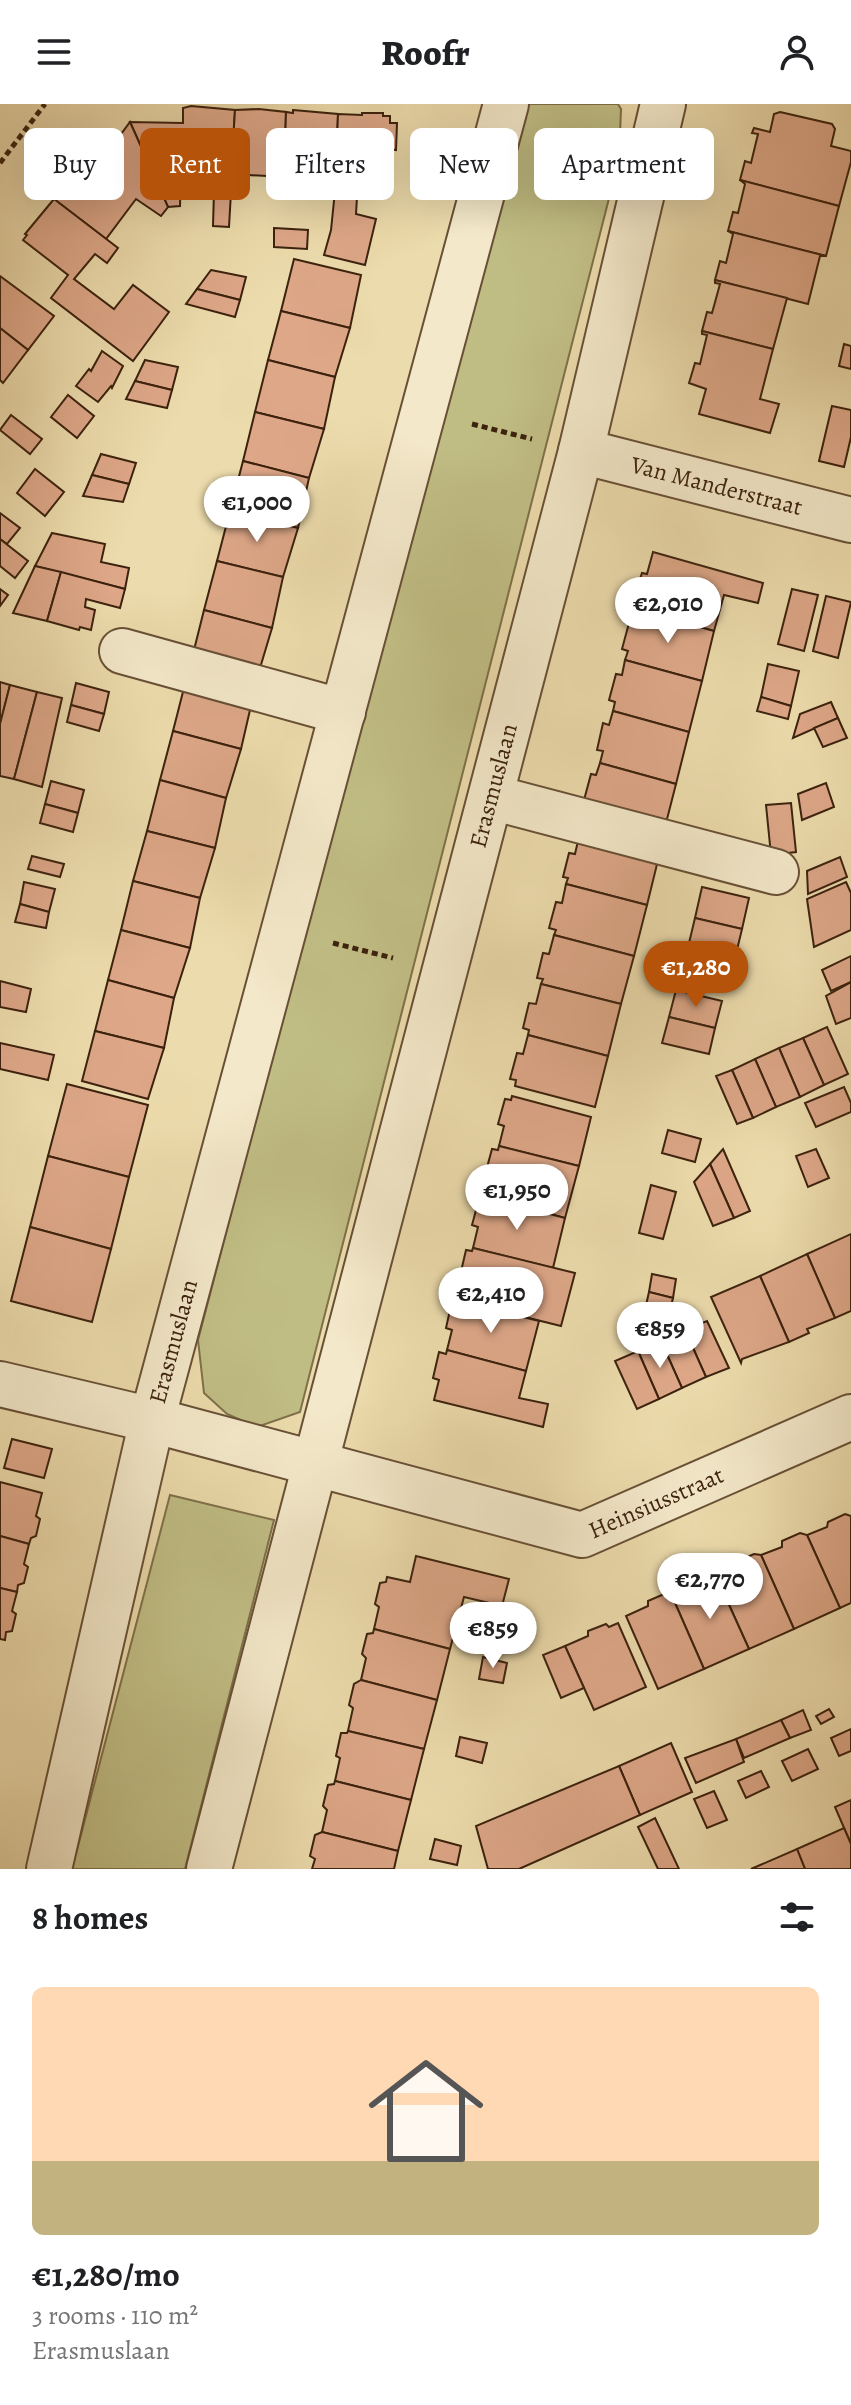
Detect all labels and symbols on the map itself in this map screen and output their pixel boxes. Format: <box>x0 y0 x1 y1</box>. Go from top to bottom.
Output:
street label: Van Manderstraat <box>626 448 806 523</box>
pin: €1,000 <box>192 476 322 544</box>
pin: €2,010 <box>603 577 733 645</box>
street label: Erasmuslaan <box>462 720 525 851</box>
pin: €1,280 <box>631 941 761 1009</box>
pin: €1,950 <box>452 1164 582 1232</box>
pin: €2,410 <box>426 1267 556 1335</box>
street label: Erasmuslaan <box>141 1276 205 1407</box>
pin: €859 <box>613 1302 707 1370</box>
street label: Heinsiusstraat <box>583 1459 728 1546</box>
pin: €2,770 <box>645 1553 775 1621</box>
pin: €859 <box>446 1602 540 1670</box>

